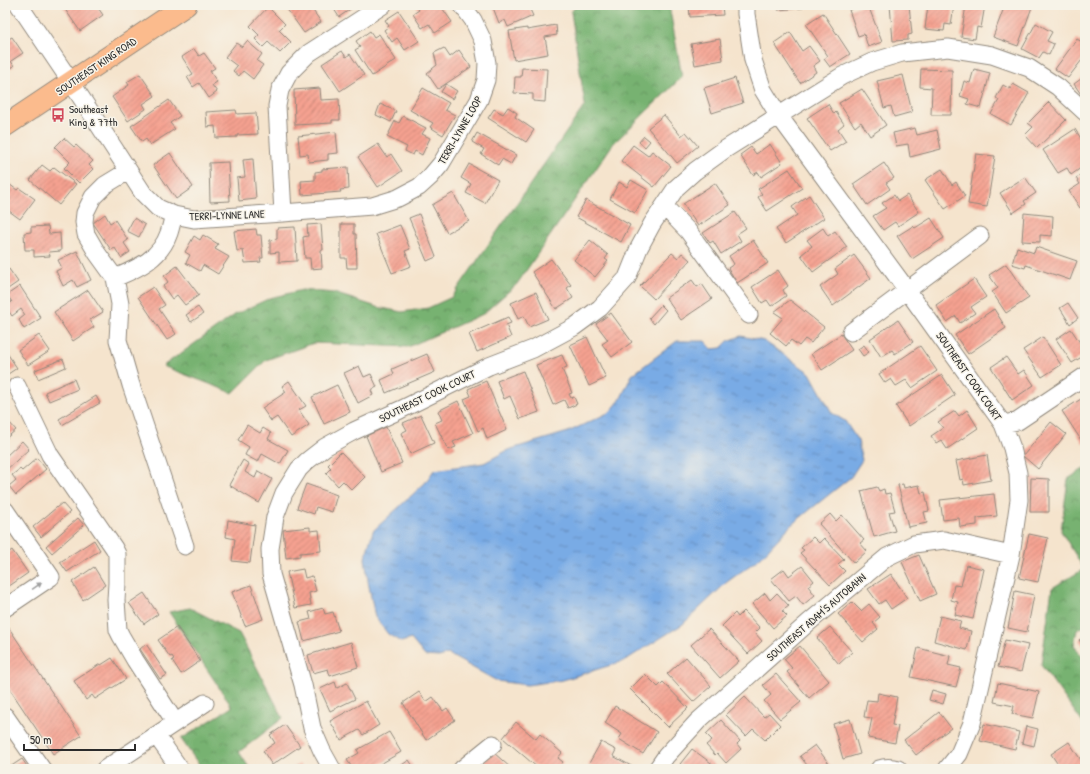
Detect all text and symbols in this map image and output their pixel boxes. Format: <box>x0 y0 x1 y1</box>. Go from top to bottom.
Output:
street label: SOUTHEAST KING ROAD <box>53 33 140 98</box>
street label: TERRI-LYNNE LOOP <box>435 93 485 167</box>
place label: Southeast King & 77th <box>69 102 118 129</box>
bus stop icon: Southeast King & 77th <box>50 107 66 123</box>
street label: TERRI-LYNNE LANE <box>189 207 265 223</box>
street label: SOUTHEAST COOK COURT <box>933 329 1005 424</box>
street label: SOUTHEAST COOK COURT <box>377 366 478 425</box>
street label: SOUTHEAST ADAM'S AUTOBAHN <box>763 570 869 664</box>
one-way arrow <box>32 582 42 590</box>
scale bar <box>24 726 135 752</box>
text: 50 m <box>30 731 51 748</box>

